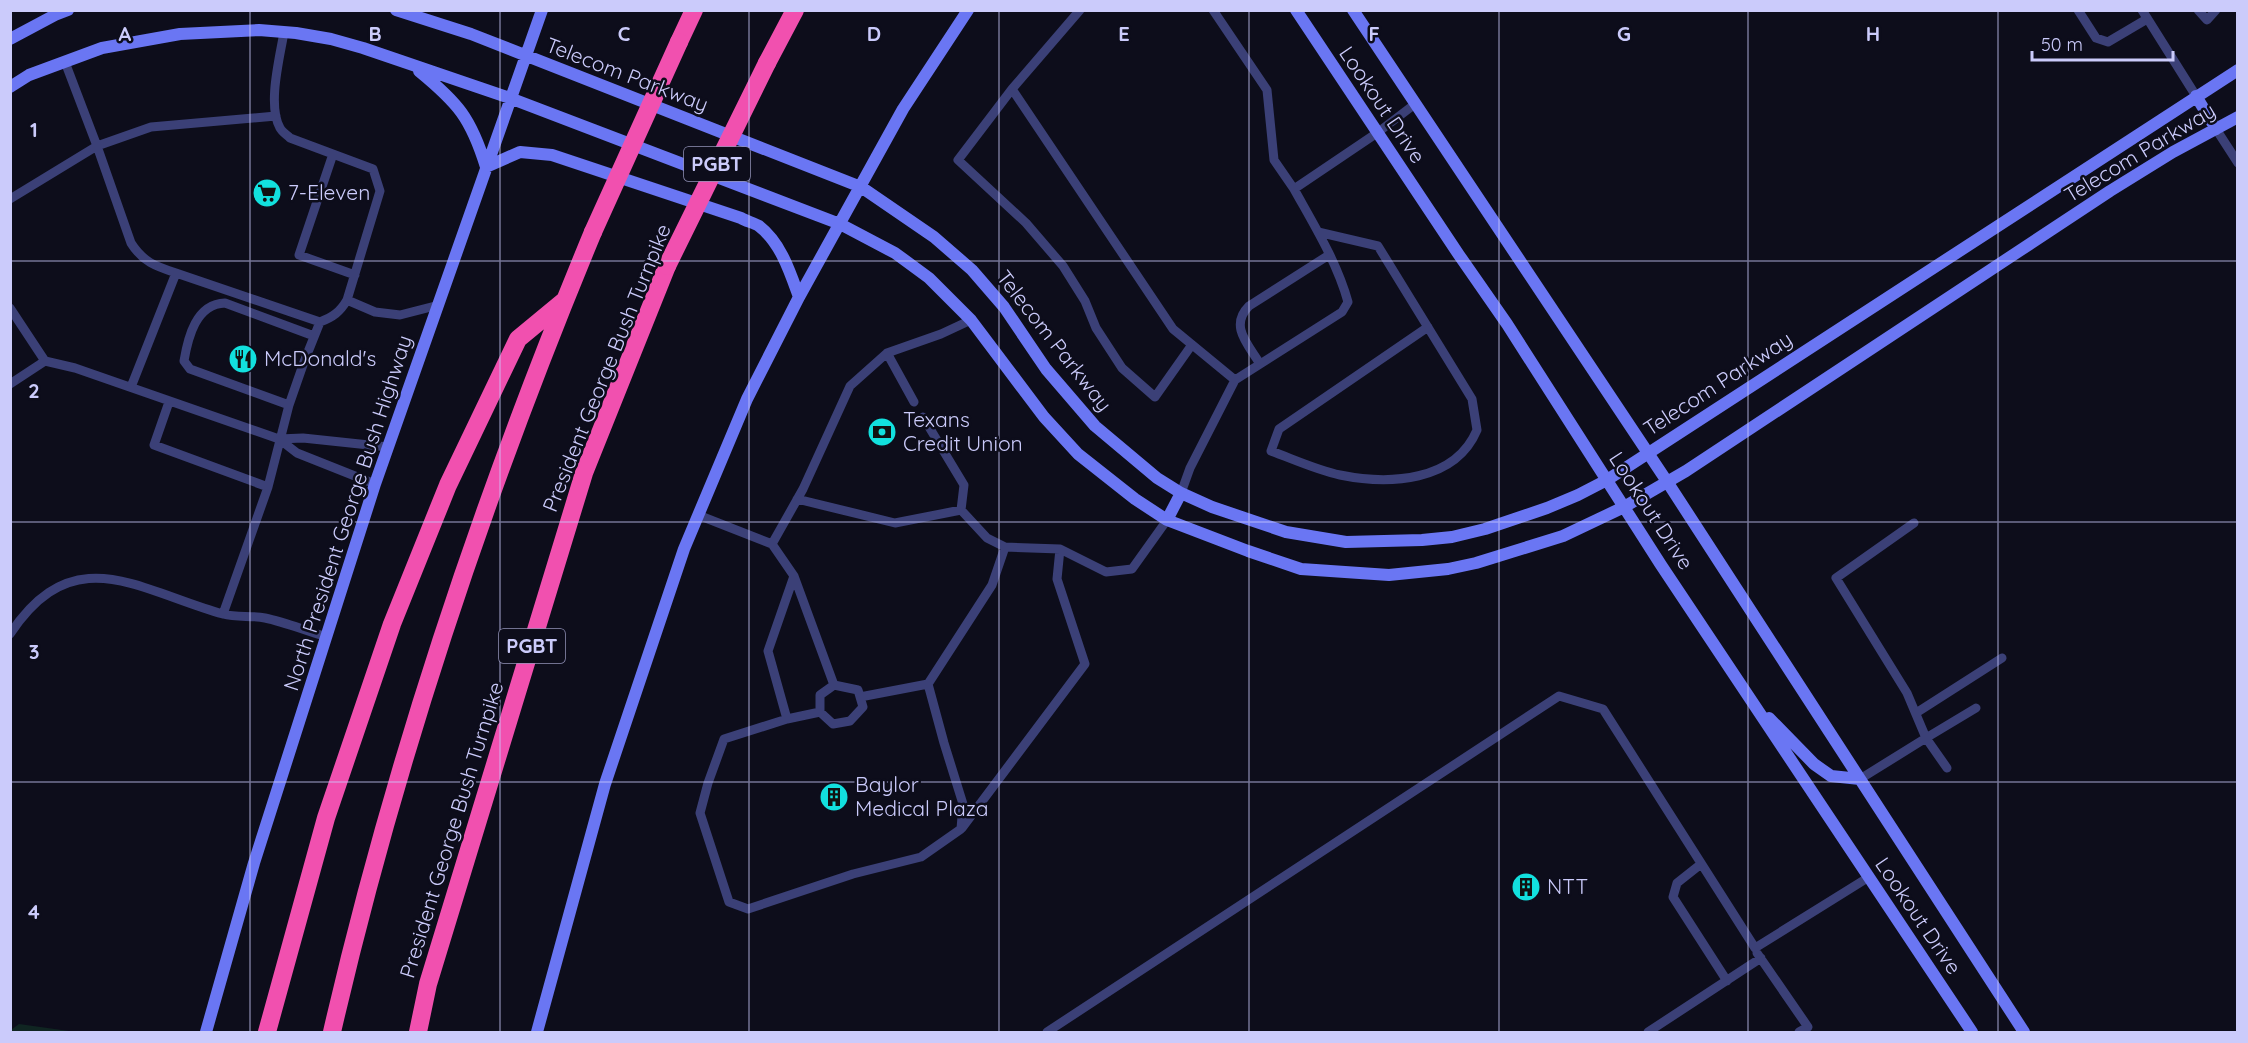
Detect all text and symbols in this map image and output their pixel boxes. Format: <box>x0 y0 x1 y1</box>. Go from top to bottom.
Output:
text: A <box>119 21 132 46</box>
text: B <box>368 21 382 46</box>
text: C <box>618 21 631 46</box>
text: D <box>867 21 881 46</box>
text: E <box>1118 21 1130 46</box>
text: F <box>1368 21 1380 46</box>
text: G <box>1617 21 1631 46</box>
text: H <box>1866 21 1880 46</box>
scale bar <box>2032 24 2173 62</box>
street label: Telecom Parkway <box>542 31 712 117</box>
text: 50 m <box>2041 33 2083 56</box>
street label: Lookout Drive <box>1334 41 1431 168</box>
street label: Telecom Parkway <box>2059 97 2220 208</box>
text: 1 <box>30 117 38 142</box>
road number: PGBT <box>684 147 750 181</box>
supermarket icon: 7-Eleven <box>251 177 283 209</box>
place label: 7-Eleven <box>288 179 370 205</box>
street label: President George Bush Turnpike <box>536 220 676 515</box>
street label: Telecom Parkway <box>992 265 1118 416</box>
street label: Telecom Parkway <box>1638 325 1797 441</box>
street label: North President George Bush Highway <box>277 332 417 694</box>
restaurant icon: McDonald's <box>227 343 259 375</box>
place label: McDonald's <box>264 345 376 371</box>
text: 2 <box>28 378 40 403</box>
place label: Texans Credit Union <box>903 406 1023 456</box>
bank icon: Texans Credit Union <box>866 416 898 448</box>
street label: Lookout Drive <box>1604 447 1700 574</box>
road number: PGBT <box>499 629 565 663</box>
text: 3 <box>29 639 39 664</box>
street label: President George Bush Turnpike <box>394 678 509 981</box>
place label: Baylor Medical Plaza <box>855 771 988 821</box>
building icon: Baylor Medical Plaza <box>818 781 850 813</box>
street label: Lookout Drive <box>1870 852 1967 979</box>
building icon: NTT <box>1510 871 1542 903</box>
place label: NTT <box>1547 873 1588 899</box>
text: 4 <box>28 899 40 924</box>

